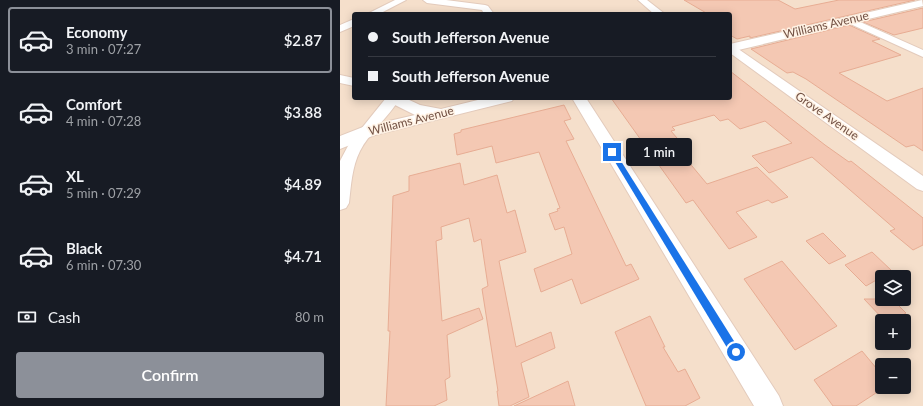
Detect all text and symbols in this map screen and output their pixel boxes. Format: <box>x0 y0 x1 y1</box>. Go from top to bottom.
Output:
street label: Williams Avenue <box>782 7 870 42</box>
icon: car <box>18 22 54 58</box>
text: Economy <box>66 23 127 41</box>
text: South Jefferson Avenue <box>392 28 549 46</box>
text: $2.87 <box>284 31 322 49</box>
text: 3 min · 07:27 <box>66 41 141 57</box>
text: South Jefferson Avenue <box>392 67 549 85</box>
street label: Grove Avenue <box>793 88 862 143</box>
icon: car <box>18 94 54 130</box>
text: Comfort <box>66 95 122 113</box>
text: $3.88 <box>284 103 322 121</box>
street label: Williams Avenue <box>367 103 455 138</box>
text: 4 min · 07:28 <box>66 113 141 129</box>
callout: 1 min <box>626 138 692 166</box>
route end <box>603 143 621 161</box>
text: 1 min <box>643 144 675 160</box>
icon: car <box>18 166 54 202</box>
text: XL <box>66 167 84 185</box>
text: $4.89 <box>284 175 322 193</box>
text: 5 min · 07:29 <box>66 185 141 201</box>
icon: car <box>18 238 54 274</box>
text: Black <box>66 239 102 257</box>
text: $4.71 <box>284 247 322 265</box>
text: 6 min · 07:30 <box>66 257 141 273</box>
map controls <box>875 270 911 394</box>
button: layers <box>875 270 911 306</box>
icon: cash <box>16 306 38 328</box>
text: Cash <box>48 308 80 326</box>
text: 80 m <box>295 309 324 325</box>
button: + <box>875 314 911 350</box>
route start <box>727 343 745 361</box>
button: Confirm <box>16 352 324 398</box>
button: − <box>875 358 911 394</box>

